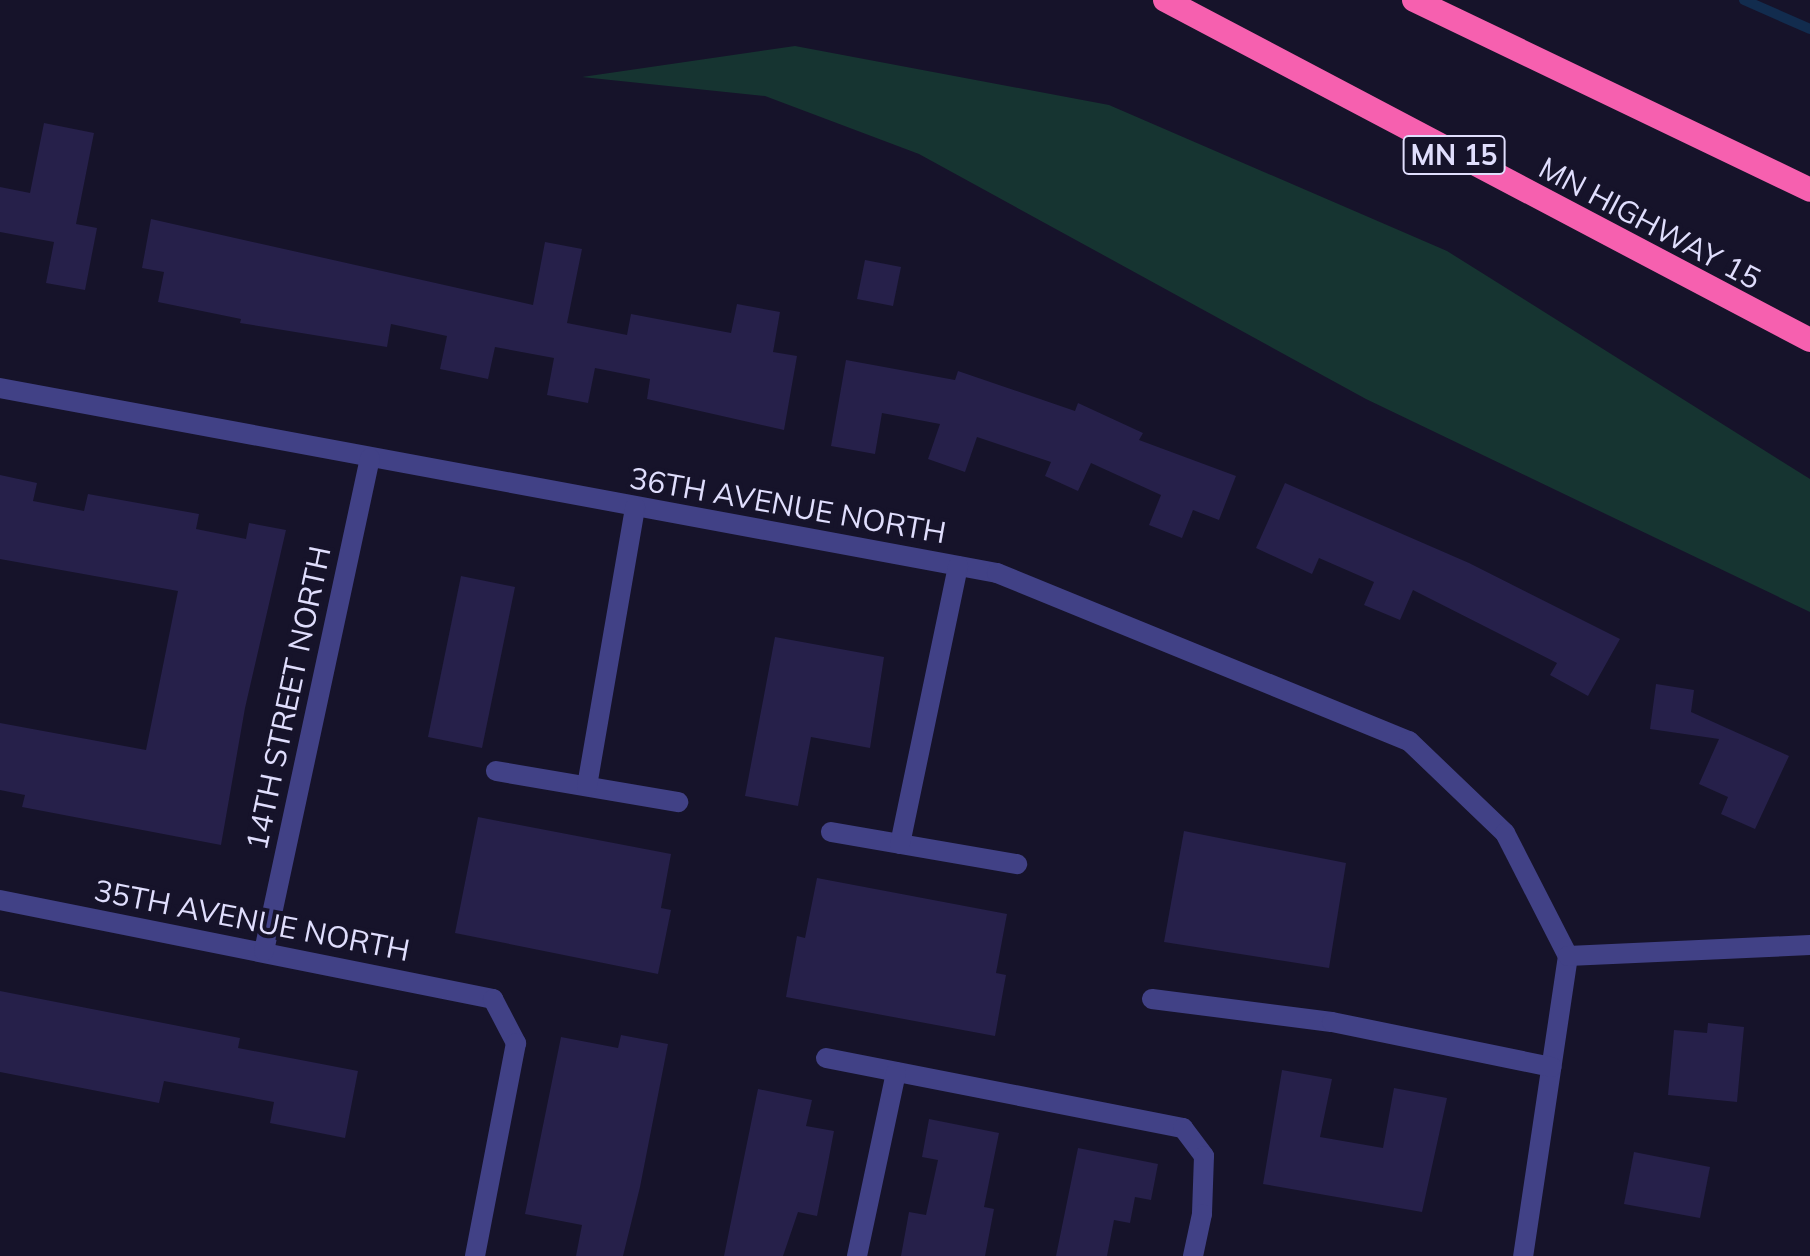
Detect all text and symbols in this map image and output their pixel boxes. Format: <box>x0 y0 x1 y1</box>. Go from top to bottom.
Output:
road number: MN 15 <box>1402 131 1506 179</box>
street label: MN HIGHWAY 15 <box>1533 149 1767 297</box>
street label: 36TH AVENUE NORTH <box>627 459 949 551</box>
street label: 14TH STREET NORTH <box>238 543 338 853</box>
street label: 35TH AVENUE NORTH <box>91 872 413 968</box>

